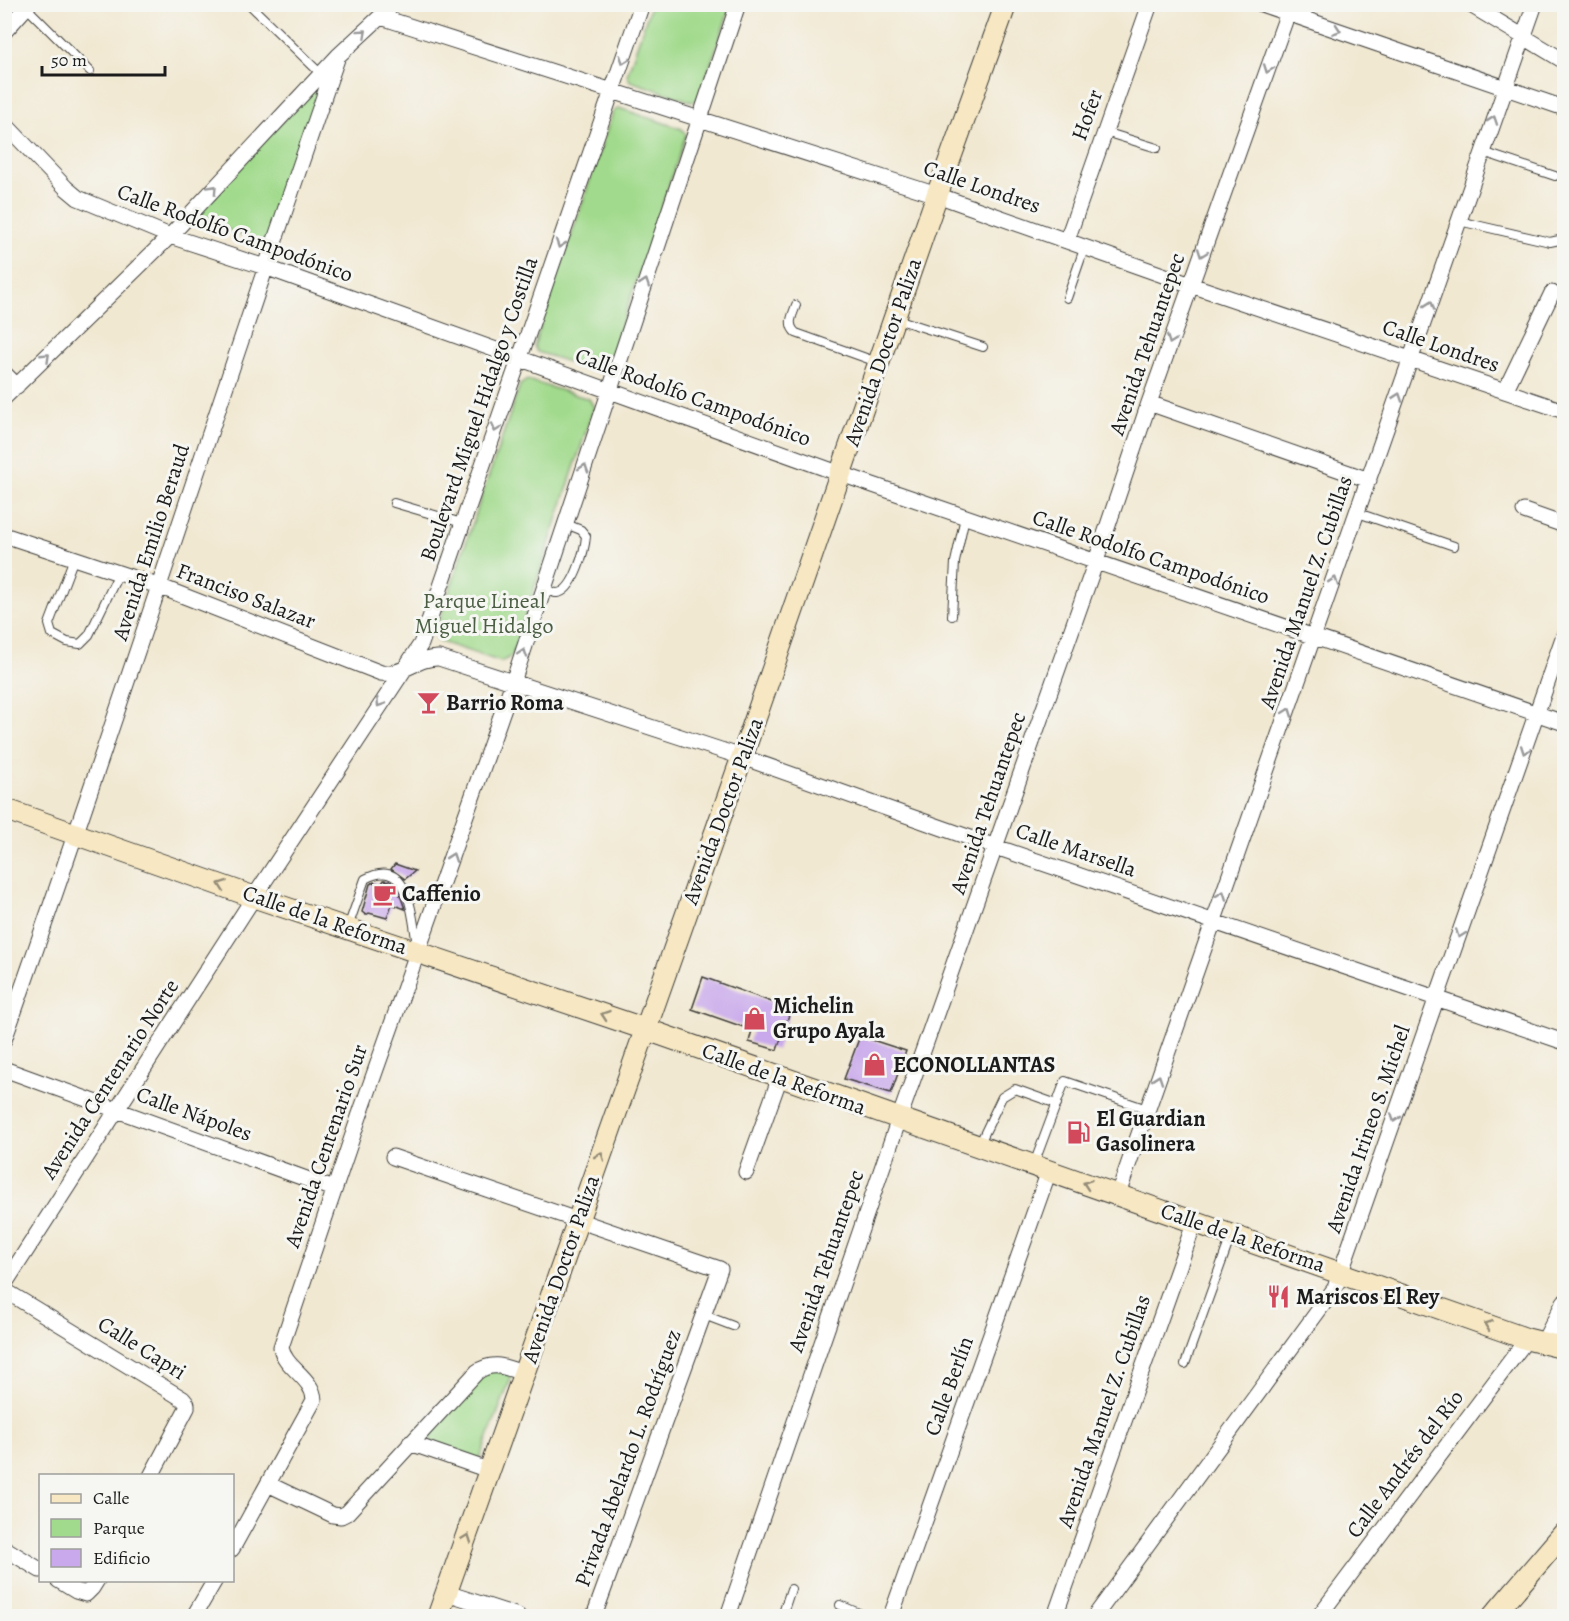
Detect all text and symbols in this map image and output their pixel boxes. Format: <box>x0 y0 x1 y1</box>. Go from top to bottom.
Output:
one-way arrow <box>1331 23 1341 36</box>
one-way arrow <box>356 30 367 41</box>
scale bar <box>42 39 165 77</box>
text: 50 m <box>51 48 87 72</box>
one-way arrow <box>618 54 631 65</box>
one-way arrow <box>1262 63 1275 74</box>
street label: Hofer <box>1064 85 1110 145</box>
one-way arrow <box>1486 115 1499 126</box>
street label: Calle Londres <box>920 153 1044 221</box>
street label: Calle Rodolfo Campodónico <box>113 176 357 290</box>
one-way arrow <box>206 186 217 196</box>
one-way arrow <box>555 238 568 249</box>
one-way arrow <box>1197 247 1210 258</box>
street label: Avenida Tehuantepec <box>1101 249 1192 440</box>
street label: Boulevard Miguel Hidalgo y Costilla <box>413 252 546 565</box>
street label: Avenida Doctor Paliza <box>836 253 929 451</box>
one-way arrow <box>638 278 651 289</box>
one-way arrow <box>1423 300 1435 311</box>
street label: Calle Londres <box>1379 312 1503 380</box>
one-way arrow <box>1166 334 1179 345</box>
street label: Calle Rodolfo Campodónico <box>571 340 815 454</box>
one-way arrow <box>39 354 50 365</box>
one-way arrow <box>1391 392 1403 403</box>
one-way arrow <box>490 422 503 433</box>
street label: Avenida Emilio Beraud <box>105 440 197 645</box>
one-way arrow <box>576 463 589 474</box>
street label: Avenida Manuel Z. Cubillas <box>1252 471 1360 713</box>
street label: Calle Rodolfo Campodónico <box>1028 502 1274 612</box>
street label: Franciso Salazar <box>172 556 320 636</box>
one-way arrow <box>1327 576 1339 587</box>
park label: Parque Lineal Miguel Hidalgo <box>414 586 554 641</box>
one-way arrow <box>515 648 528 659</box>
place label: Barrio Roma <box>446 688 564 718</box>
bar icon: Barrio Roma <box>415 690 441 716</box>
one-way arrow <box>376 697 388 707</box>
one-way arrow <box>1280 707 1293 718</box>
street label: Avenida Tehuantepec <box>942 708 1033 899</box>
street label: Avenida Doctor Paliza <box>675 713 771 910</box>
one-way arrow <box>1520 744 1533 755</box>
street label: Calle Marsella <box>1012 815 1141 885</box>
one-way arrow <box>444 852 457 863</box>
street label: Calle de la Reforma <box>239 878 412 962</box>
place label: Caffenio <box>402 879 481 909</box>
one-way arrow <box>217 880 228 893</box>
cafe icon: Caffenio <box>371 881 397 907</box>
one-way arrow <box>1215 890 1227 901</box>
one-way arrow <box>1454 928 1467 939</box>
street label: Avenida Centenario Norte <box>33 973 186 1186</box>
place label: Michelin Grupo Ayala <box>773 991 886 1046</box>
shop icon: Michelin Grupo Ayala <box>742 1006 768 1032</box>
one-way arrow <box>600 1010 611 1023</box>
street label: Avenida Irineo S. Michel <box>1318 1021 1418 1238</box>
street label: Calle de la Reforma <box>698 1035 871 1123</box>
street label: Avenida Centenario Sur <box>277 1040 375 1253</box>
place label: ECONOLLANTAS <box>893 1050 1055 1080</box>
shop icon: ECONOLLANTAS <box>862 1052 888 1078</box>
one-way arrow <box>1150 1074 1163 1085</box>
street label: Calle Nápoles <box>132 1079 256 1149</box>
place label: El Guardian Gasolinera <box>1096 1104 1206 1159</box>
one-way arrow <box>1390 1112 1403 1123</box>
fuel station icon: El Guardian Gasolinera <box>1065 1119 1091 1145</box>
one-way arrow <box>593 1151 606 1161</box>
street label: Avenida Tehuantepec <box>780 1166 871 1357</box>
street label: Avenida Doctor Paliza <box>514 1170 607 1368</box>
one-way arrow <box>1082 1178 1093 1191</box>
street label: Calle de la Reforma <box>1157 1196 1330 1280</box>
place label: Mariscos El Rey <box>1296 1282 1440 1312</box>
restaurant icon: Mariscos El Rey <box>1265 1284 1291 1310</box>
street label: Avenida Manuel Z. Cubillas <box>1050 1290 1158 1532</box>
street label: Calle Capri <box>92 1309 192 1387</box>
one-way arrow <box>1484 1320 1495 1332</box>
street label: Privada Abelardo L. Rodríguez <box>567 1325 689 1591</box>
street label: Calle Berlín <box>917 1332 981 1440</box>
street label: Calle Andrés del Río <box>1339 1384 1471 1544</box>
legend <box>39 1474 234 1582</box>
text: Calle <box>93 1486 130 1510</box>
text: Parque <box>93 1516 145 1540</box>
one-way arrow <box>459 1533 472 1544</box>
text: Edificio <box>93 1546 150 1570</box>

